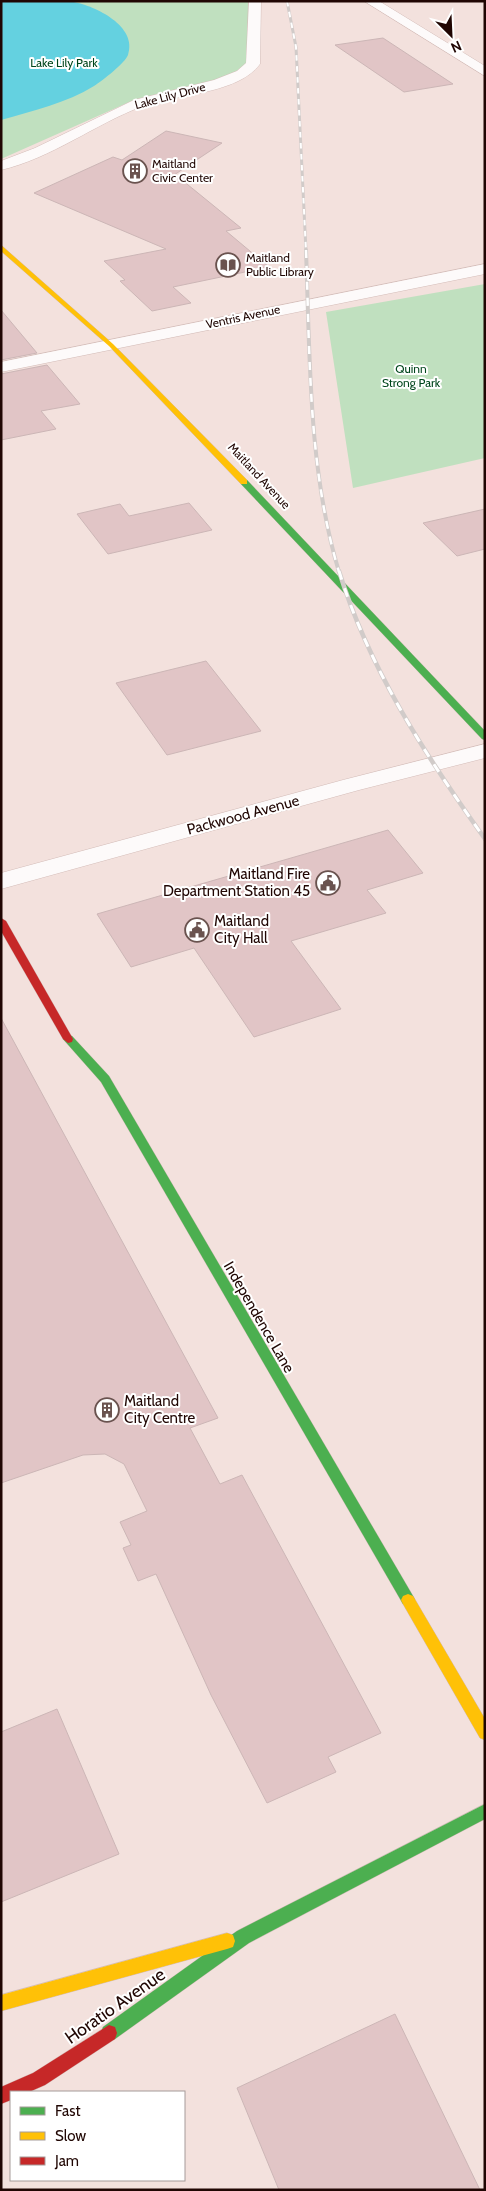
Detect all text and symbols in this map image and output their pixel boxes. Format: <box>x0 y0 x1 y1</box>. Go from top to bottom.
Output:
north arrow <box>426 10 476 60</box>
text: N <box>448 37 464 57</box>
park label: Lake Lily Park <box>30 55 98 70</box>
street label: Lake Lily Drive <box>133 79 207 112</box>
place label: Maitland Civic Center <box>152 156 213 185</box>
building icon: Maitland Civic Center <box>122 158 148 184</box>
place label: Maitland Public Library <box>246 250 314 279</box>
library icon: Maitland Public Library <box>215 252 241 278</box>
street label: Ventris Avenue <box>204 301 281 332</box>
park label: Quinn Strong Park <box>382 361 441 390</box>
street label: Maitland Avenue <box>225 440 294 512</box>
street label: Packwood Avenue <box>185 791 301 839</box>
place label: Maitland Fire Department Station 45 <box>163 865 310 900</box>
public building icon: Maitland Fire Department Station 45 <box>315 870 341 896</box>
place label: Maitland City Hall <box>214 912 269 947</box>
public building icon: Maitland City Hall <box>184 917 210 943</box>
street label: Independence Lane <box>220 1258 298 1376</box>
place label: Maitland City Centre <box>124 1392 195 1427</box>
building icon: Maitland City Centre <box>94 1397 120 1423</box>
street label: Horatio Avenue <box>61 1963 169 2049</box>
legend <box>10 2091 185 2181</box>
text: Fast <box>55 2102 80 2120</box>
text: Slow <box>55 2127 86 2145</box>
text: Jam <box>54 2152 79 2170</box>

